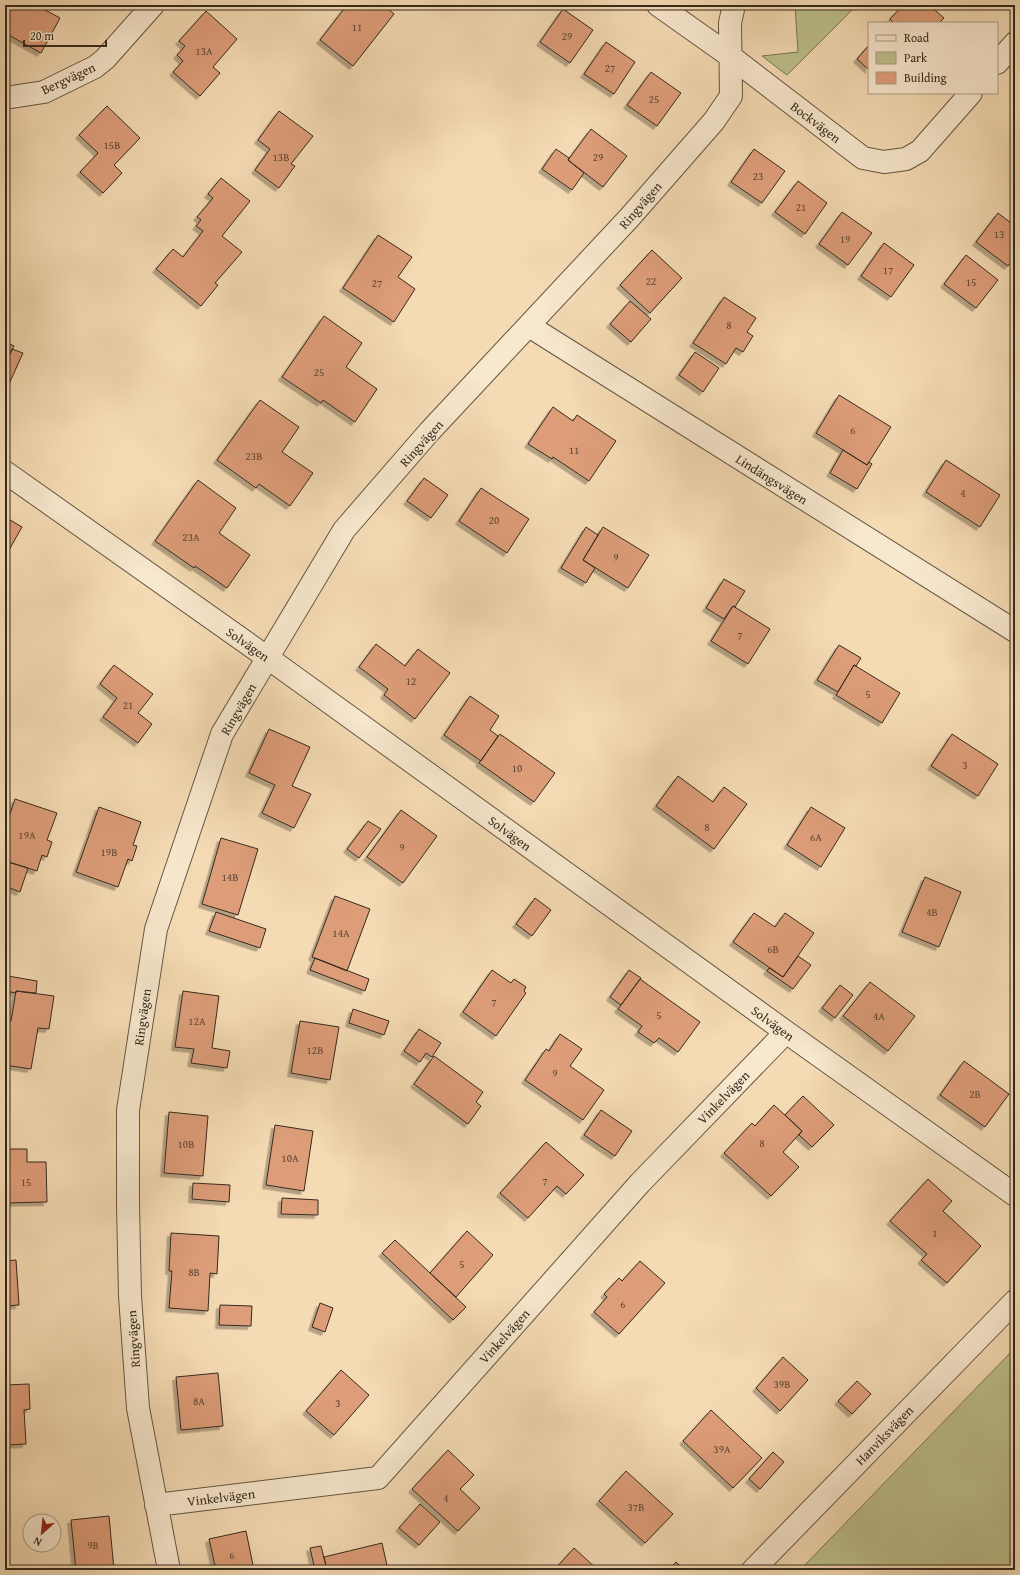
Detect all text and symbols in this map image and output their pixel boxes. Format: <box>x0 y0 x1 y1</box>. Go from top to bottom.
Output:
house number: 11 <box>352 19 362 35</box>
scale bar <box>24 22 106 48</box>
legend <box>868 22 998 94</box>
text: 20 m <box>30 27 54 44</box>
house number: 29 <box>562 28 572 44</box>
text: Road <box>904 29 930 46</box>
house number: 13A <box>195 43 213 59</box>
text: Park <box>904 49 928 66</box>
street label: Bergvägen <box>38 57 99 99</box>
house number: 27 <box>605 60 615 76</box>
text: Building <box>904 69 947 86</box>
house number: 25 <box>649 91 659 107</box>
street label: Bockvägen <box>787 97 845 148</box>
house number: 15B <box>104 137 120 153</box>
house number: 13B <box>273 149 289 165</box>
house number: 29 <box>593 149 603 165</box>
house number: 23 <box>753 168 763 184</box>
street label: Ringvägen <box>614 177 667 233</box>
house number: 21 <box>796 199 806 215</box>
house number: 13 <box>994 226 1004 242</box>
house number: 19 <box>840 231 850 247</box>
house number: 17 <box>883 262 893 278</box>
house number: 22 <box>646 273 656 289</box>
house number: 15 <box>966 274 976 290</box>
house number: 27 <box>372 275 382 291</box>
house number: 8 <box>726 317 732 333</box>
house number: 25 <box>314 364 324 380</box>
street label: Ringvägen <box>395 415 448 471</box>
house number: 6 <box>850 422 856 438</box>
house number: 11 <box>569 442 579 458</box>
house number: 23B <box>246 448 262 464</box>
street label: Lindängsvägen <box>732 450 812 510</box>
house number: 4 <box>960 485 966 501</box>
house number: 20 <box>489 512 499 528</box>
house number: 23A <box>182 529 200 545</box>
house number: 9 <box>613 549 619 565</box>
street label: Solvägen <box>222 623 274 667</box>
house number: 7 <box>737 627 743 643</box>
house number: 12 <box>406 673 416 689</box>
street label: Ringvägen <box>216 679 261 739</box>
house number: 5 <box>865 686 871 702</box>
house number: 21 <box>123 697 133 713</box>
house number: 3 <box>962 757 968 773</box>
house number: 10 <box>512 760 522 776</box>
street label: Solvägen <box>484 811 536 856</box>
house number: 8 <box>704 819 710 835</box>
house number: 19A <box>18 827 36 843</box>
house number: 6A <box>810 829 822 845</box>
house number: 9 <box>399 839 405 855</box>
house number: 19B <box>101 844 117 860</box>
house number: 14B <box>222 869 238 885</box>
house number: 4B <box>926 904 938 920</box>
house number: 14A <box>332 925 350 941</box>
house number: 6B <box>767 941 779 957</box>
street label: Ringvägen <box>129 987 156 1047</box>
house number: 7 <box>491 994 497 1010</box>
street label: Solvägen <box>747 1001 799 1046</box>
house number: 5 <box>656 1007 662 1023</box>
house number: 4A <box>873 1008 885 1024</box>
house number: 12A <box>188 1013 206 1029</box>
house number: 12B <box>307 1042 323 1058</box>
house number: 9 <box>552 1065 558 1081</box>
street label: Vinkelvägen <box>693 1066 754 1128</box>
house number: 2B <box>969 1086 981 1102</box>
house number: 8 <box>759 1135 765 1151</box>
house number: 10B <box>178 1136 194 1152</box>
house number: 10A <box>281 1150 299 1166</box>
house number: 7 <box>542 1173 548 1189</box>
house number: 15 <box>21 1174 31 1190</box>
house number: 1 <box>932 1225 938 1241</box>
house number: 5 <box>459 1256 465 1272</box>
house number: 8B <box>188 1264 200 1280</box>
house number: 6 <box>620 1296 626 1312</box>
street label: Vinkelvägen <box>475 1304 535 1368</box>
street label: Ringvägen <box>122 1309 145 1368</box>
house number: 39B <box>774 1376 790 1392</box>
house number: 8A <box>193 1393 205 1409</box>
house number: 3 <box>335 1395 341 1411</box>
street label: Hanviksvägen <box>851 1401 918 1469</box>
house number: 39A <box>713 1441 731 1457</box>
street label: Vinkelvägen <box>186 1484 257 1511</box>
house number: 4 <box>443 1490 449 1506</box>
house number: 37B <box>628 1499 644 1515</box>
north arrow <box>22 1513 62 1553</box>
text: N <box>30 1533 44 1551</box>
house number: 9B <box>87 1537 99 1553</box>
house number: 6 <box>229 1547 235 1563</box>

